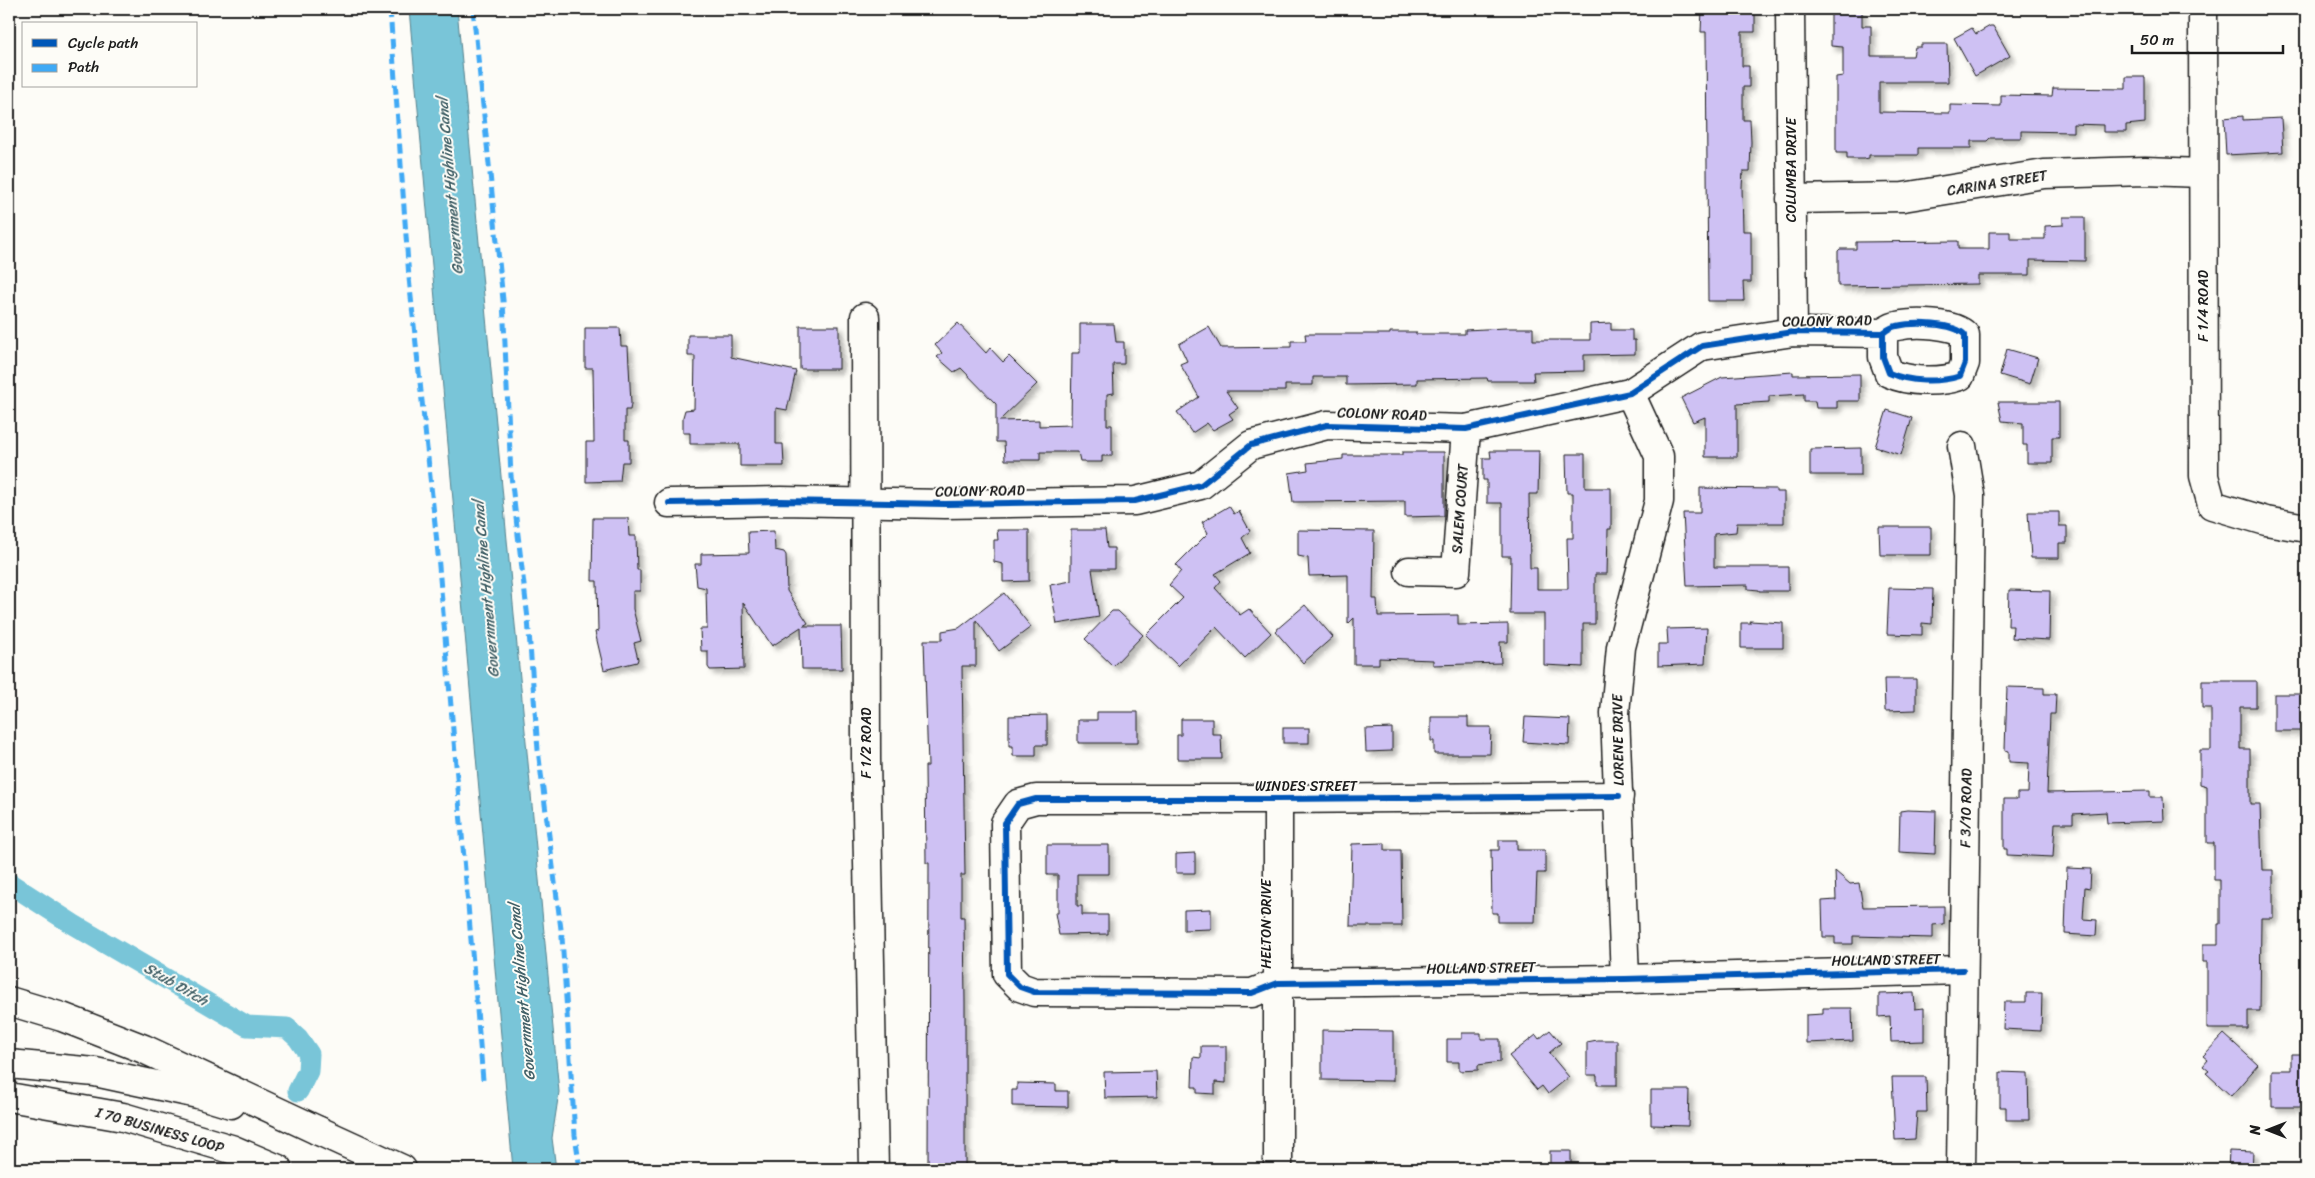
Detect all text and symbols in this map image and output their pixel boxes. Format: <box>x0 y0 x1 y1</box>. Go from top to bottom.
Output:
legend <box>22 22 198 88</box>
scale bar <box>2132 22 2284 54</box>
text: 50 m <box>2140 27 2175 53</box>
text: Cycle path <box>68 30 139 56</box>
text: Path <box>68 54 99 80</box>
water label: Government Highline Canal <box>429 93 471 275</box>
street label: COLUMBA DRIVE <box>1779 116 1804 222</box>
street label: CARINA STREET <box>1945 163 2050 203</box>
street label: F 1/4 ROAD <box>2191 270 2216 342</box>
street label: COLONY ROAD <box>1782 308 1873 334</box>
street label: COLONY ROAD <box>1337 400 1428 428</box>
street label: SALEM COURT <box>1444 462 1476 555</box>
street label: COLONY ROAD <box>935 478 1026 504</box>
water label: Government Highline Canal <box>465 496 507 678</box>
street label: LORENE DRIVE <box>1605 693 1631 786</box>
street label: F 1/2 ROAD <box>854 707 879 778</box>
street label: F 3/10 ROAD <box>1953 767 1979 848</box>
street label: WINDES STREET <box>1255 774 1359 799</box>
street label: HELTON DRIVE <box>1254 878 1279 969</box>
water label: Government Highline Canal <box>501 899 543 1081</box>
street label: HOLLAND STREET <box>1831 947 1942 973</box>
water label: Stub Ditch <box>139 955 215 1014</box>
street label: HOLLAND STREET <box>1426 955 1537 981</box>
street label: I 70 BUSINESS LOOP <box>92 1099 228 1160</box>
north arrow <box>2242 1106 2292 1156</box>
text: N <box>2243 1125 2268 1136</box>

